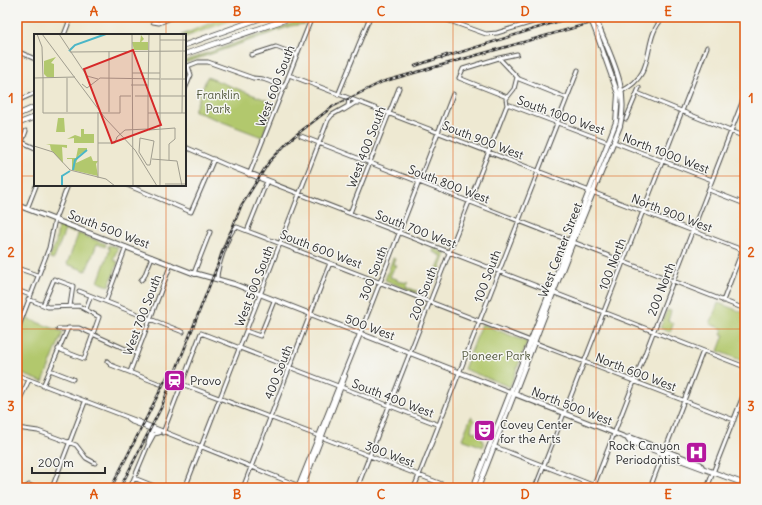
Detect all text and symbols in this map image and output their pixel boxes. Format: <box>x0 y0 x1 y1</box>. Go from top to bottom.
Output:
text: A <box>90 3 99 20</box>
text: B <box>233 3 242 20</box>
text: C <box>377 3 386 20</box>
text: D <box>520 3 530 20</box>
text: E <box>664 3 672 20</box>
inset map <box>34 34 186 186</box>
street label: West 600 South <box>253 43 297 129</box>
park label: Franklin Park <box>196 87 240 116</box>
text: 1 <box>8 90 14 107</box>
text: 1 <box>748 90 754 107</box>
street label: South 1000 West <box>515 92 607 138</box>
street label: West 400 South <box>344 104 388 190</box>
street label: South 900 West <box>440 118 526 162</box>
street label: North 1000 West <box>621 130 711 176</box>
street label: South 800 West <box>406 162 492 206</box>
street label: North 900 West <box>629 191 715 235</box>
street label: West Center Street <box>535 200 585 300</box>
street label: South 500 West <box>66 207 152 251</box>
street label: South 700 West <box>374 207 458 251</box>
street label: South 600 West <box>278 227 364 271</box>
street label: 100 North <box>595 236 629 292</box>
street label: West 500 South <box>232 243 276 329</box>
text: 2 <box>7 244 15 261</box>
street label: 300 South <box>356 244 390 302</box>
text: 2 <box>747 244 755 261</box>
street label: 100 South <box>470 248 504 304</box>
street label: 200 North <box>644 260 678 318</box>
street label: 200 South <box>406 264 440 322</box>
street label: West 700 South <box>120 272 164 357</box>
street label: 500 West <box>343 311 397 343</box>
street label: 400 South <box>261 343 295 401</box>
park label: Pioneer Park <box>461 348 531 363</box>
street label: North 600 West <box>593 350 679 394</box>
station icon: Provo <box>162 367 188 393</box>
place label: Provo <box>190 373 222 388</box>
street label: South 400 West <box>350 376 436 420</box>
street label: North 500 West <box>529 384 615 428</box>
text: 3 <box>7 398 15 415</box>
text: 3 <box>747 398 755 415</box>
place label: Covey Center for the Arts <box>500 417 573 446</box>
theatre icon: Covey Center for the Arts <box>472 418 498 444</box>
street label: 300 West <box>363 438 417 470</box>
place label: Rock Canyon Periodontist <box>609 438 680 467</box>
hospital icon: Rock Canyon Periodontist <box>683 439 709 465</box>
scale bar <box>32 449 105 475</box>
text: 200 m <box>38 455 74 470</box>
text: A <box>90 486 99 503</box>
text: B <box>233 486 242 503</box>
text: C <box>377 486 386 503</box>
text: D <box>520 486 530 503</box>
text: E <box>664 486 672 503</box>

